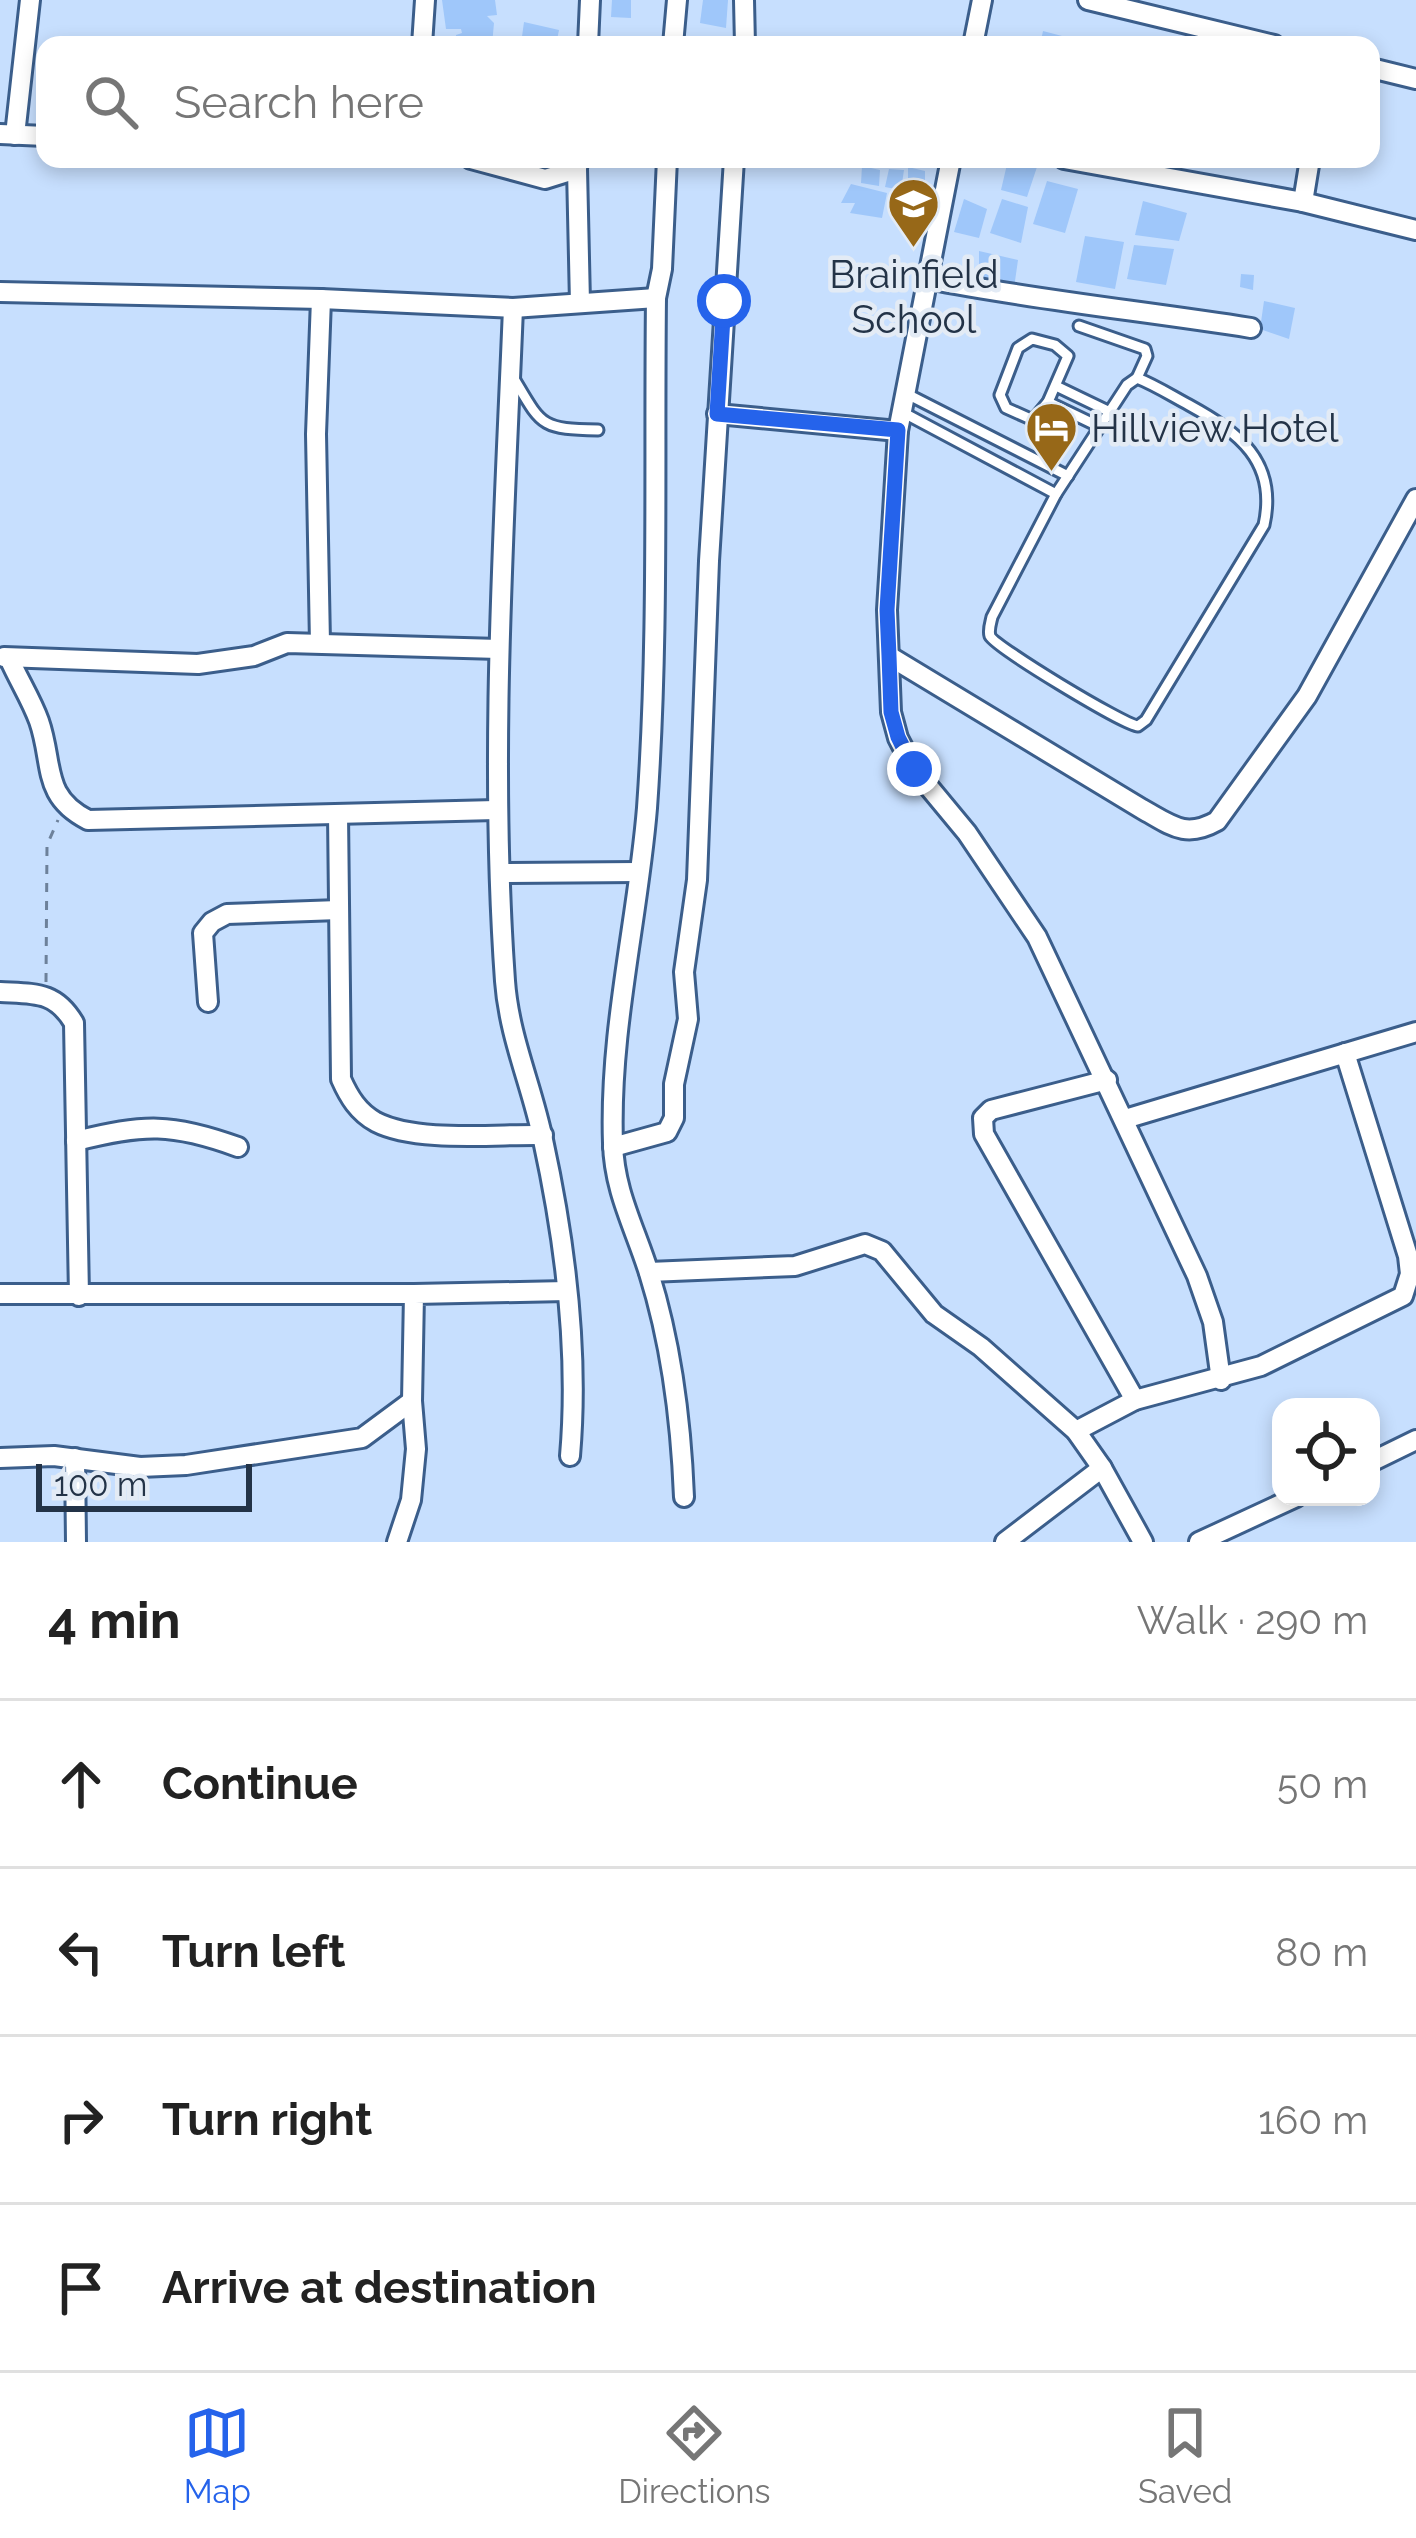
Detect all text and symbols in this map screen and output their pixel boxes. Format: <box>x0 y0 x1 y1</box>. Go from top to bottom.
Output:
search box <box>36 36 1380 168</box>
icon: search <box>78 69 144 135</box>
text: Search here <box>174 76 424 129</box>
school or university icon: Brainfield School <box>886 176 942 250</box>
place label: Brainfield School <box>829 251 999 342</box>
route start <box>697 274 751 328</box>
hotel icon: Hillview Hotel <box>1024 400 1080 474</box>
place label: Hillview Hotel <box>1091 405 1339 451</box>
route end <box>887 742 941 796</box>
map controls <box>1272 1398 1380 1506</box>
button: locate <box>1272 1398 1380 1506</box>
scale bar <box>36 1458 252 1511</box>
text: 100 m <box>54 1465 147 1504</box>
text: 4 min <box>48 1590 181 1650</box>
text: Walk · 290 m <box>1137 1597 1368 1643</box>
icon: ahead <box>48 1751 114 1817</box>
text: Continue <box>162 1757 358 1810</box>
text: 50 m <box>1277 1761 1368 1807</box>
icon: left <box>48 1919 114 1985</box>
text: Turn left <box>162 1925 345 1978</box>
text: 80 m <box>1275 1929 1368 1975</box>
icon: right <box>48 2087 114 2153</box>
text: Turn right <box>162 2093 372 2146</box>
text: 160 m <box>1258 2097 1368 2143</box>
icon: arrive <box>48 2255 114 2321</box>
text: Arrive at destination <box>162 2261 597 2314</box>
tab: Map <box>184 2400 251 2511</box>
tab: Directions <box>618 2400 771 2511</box>
tab: Saved <box>1138 2400 1232 2511</box>

